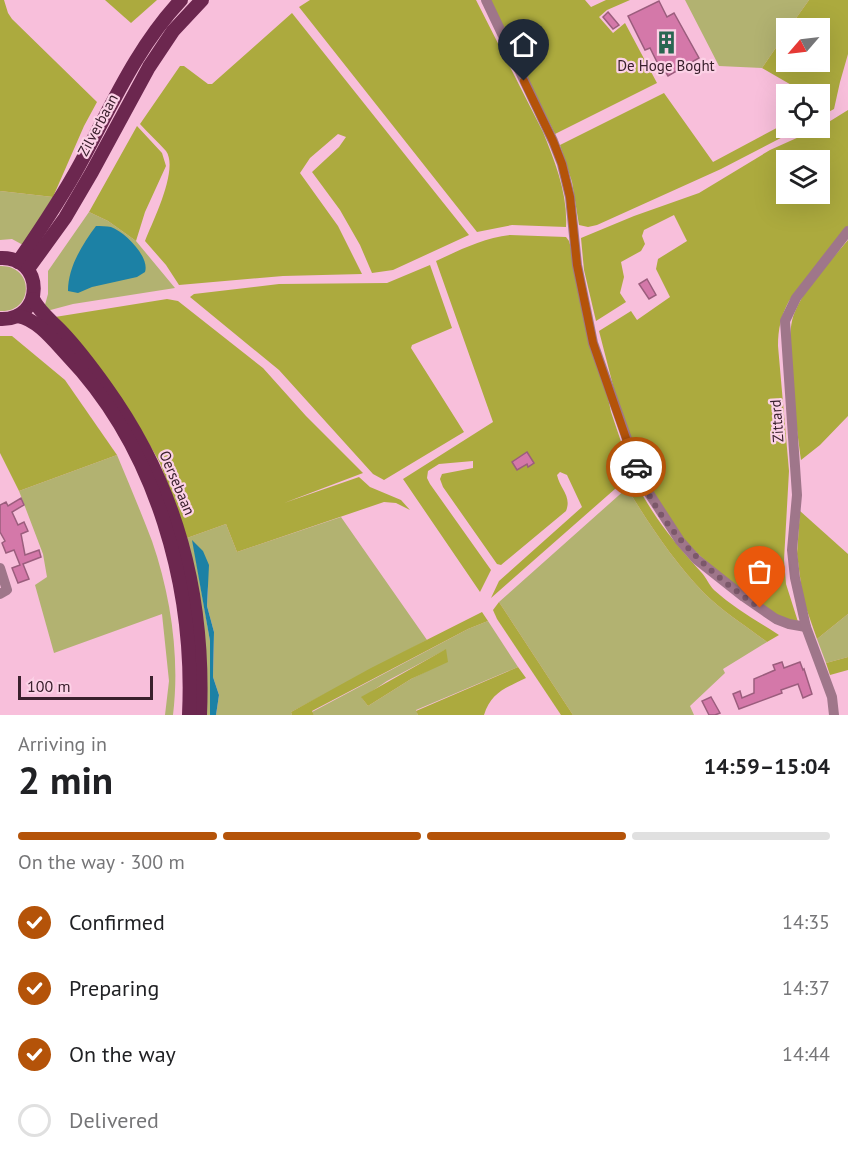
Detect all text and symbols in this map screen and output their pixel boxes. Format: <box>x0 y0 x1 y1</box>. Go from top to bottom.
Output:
north arrow <box>776 18 830 72</box>
map controls <box>776 18 830 204</box>
pin <box>498 19 549 81</box>
icon: home <box>507 28 540 61</box>
building icon: De Hoge Boght <box>653 29 679 55</box>
place label: De Hoge Boght <box>617 56 715 75</box>
button: locate <box>776 84 830 138</box>
street label: Zilverbaan <box>73 90 122 159</box>
button: layers <box>776 150 830 204</box>
street label: Zittard <box>766 399 787 443</box>
courier <box>606 437 666 497</box>
street label: Oersebaan <box>155 448 200 518</box>
icon: car <box>620 451 653 484</box>
pin <box>734 546 785 608</box>
icon: bag <box>743 555 776 588</box>
scale bar <box>18 673 153 700</box>
text: 100 m <box>27 676 70 696</box>
text: Arriving in <box>18 731 107 757</box>
text: 14:59–15:04 <box>704 752 830 780</box>
text: 2 min <box>18 754 113 805</box>
text: On the way · 300 m <box>18 849 185 875</box>
icon: check <box>18 906 51 939</box>
text: Confirmed <box>69 908 165 936</box>
text: 14:35 <box>782 909 830 935</box>
icon: check <box>18 972 51 1005</box>
text: Preparing <box>69 974 159 1002</box>
text: 14:37 <box>782 975 830 1001</box>
icon: check <box>18 1038 51 1071</box>
text: On the way <box>69 1040 176 1068</box>
text: 14:44 <box>782 1041 830 1067</box>
text: Delivered <box>69 1106 159 1134</box>

